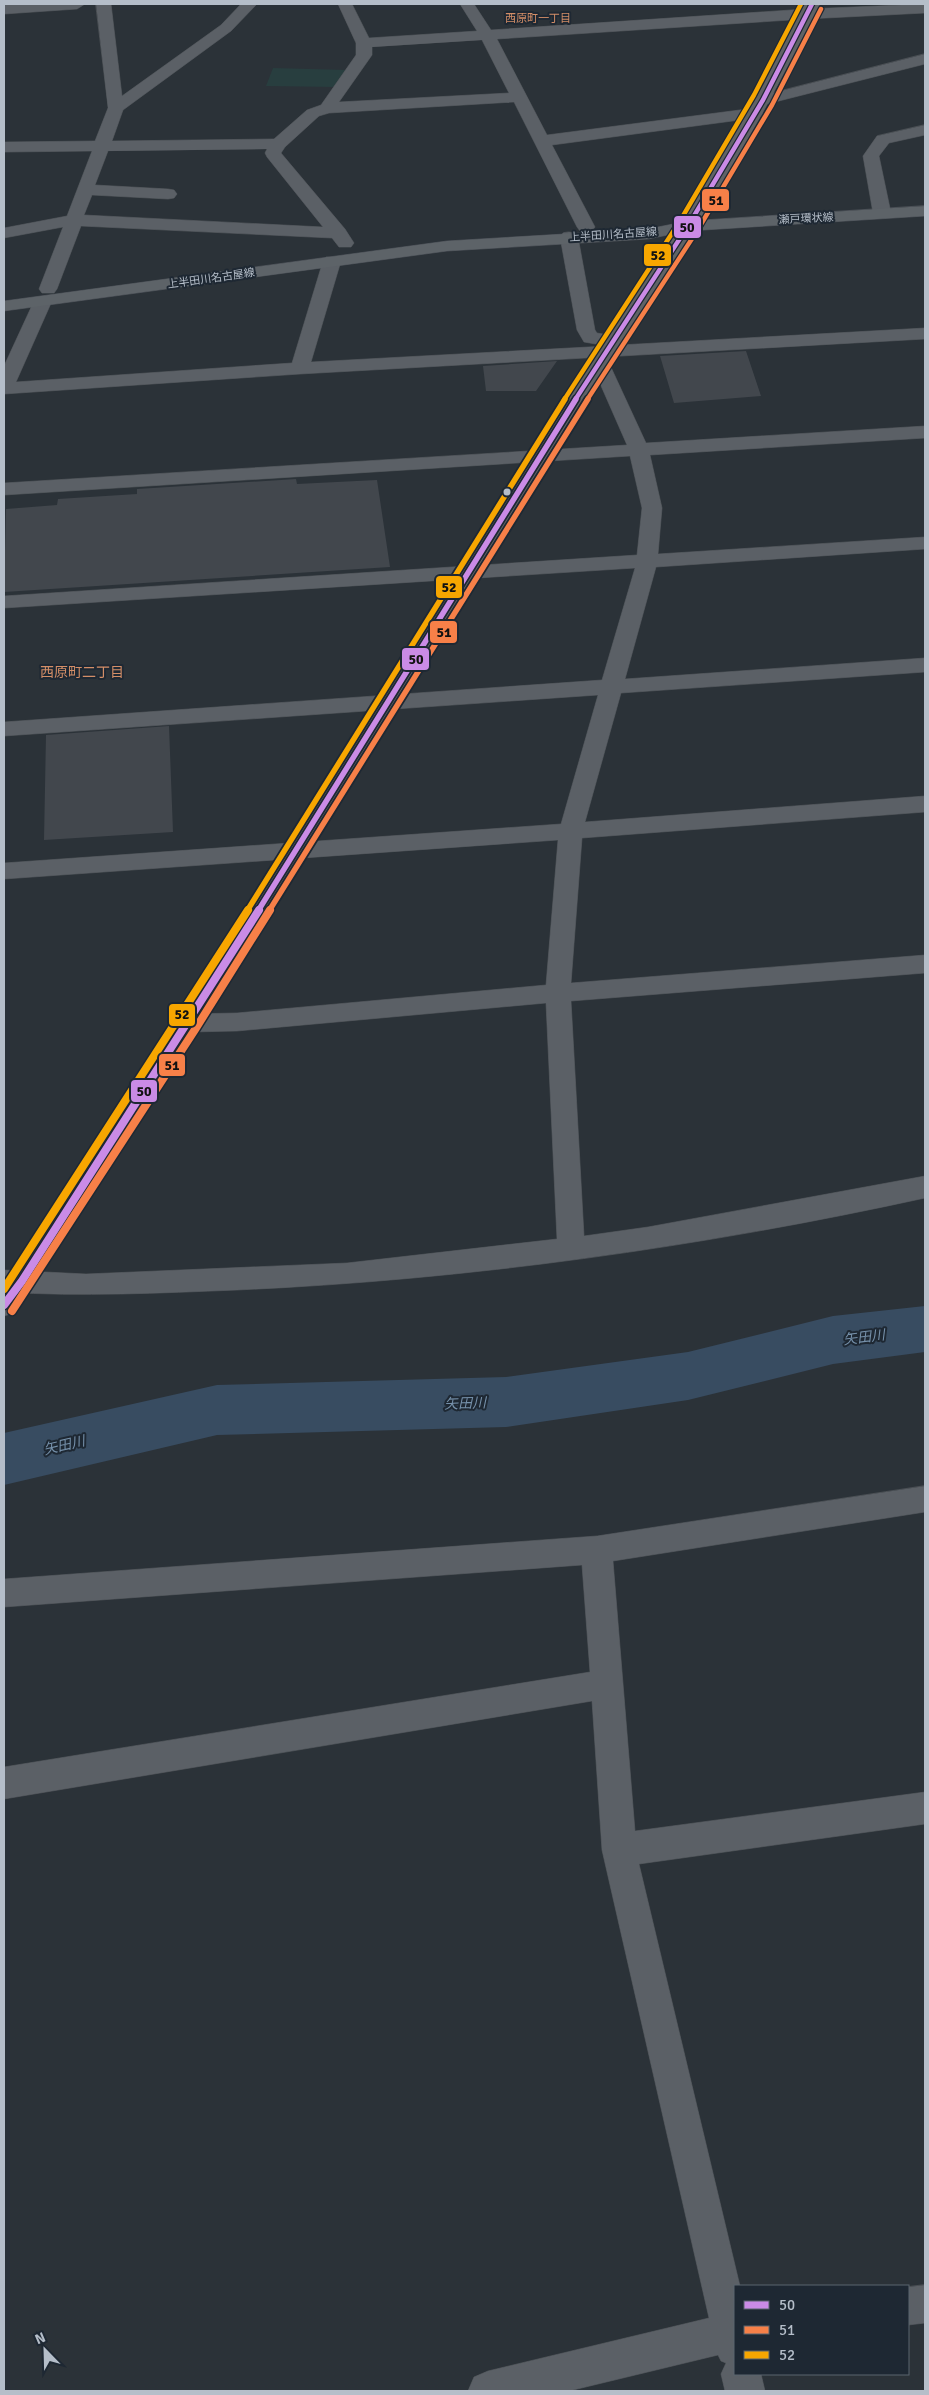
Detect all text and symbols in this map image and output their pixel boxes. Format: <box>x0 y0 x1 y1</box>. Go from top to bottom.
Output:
district label: 西原町一丁目 <box>505 12 571 25</box>
line badge: 51 <box>701 188 730 212</box>
text: 51 <box>708 192 724 209</box>
street label: 瀬戸環状線 <box>778 211 834 226</box>
line badge: 50 <box>673 215 702 239</box>
text: 50 <box>679 219 695 236</box>
street label: 上半田川名古屋線 <box>569 225 657 244</box>
line badge: 52 <box>643 243 672 267</box>
text: 52 <box>650 247 666 264</box>
street label: 上半田川名古屋線 <box>167 266 256 291</box>
unlabelled marker <box>502 487 512 497</box>
line badge: 52 <box>435 575 463 599</box>
text: 52 <box>441 579 457 596</box>
line badge: 51 <box>429 620 458 644</box>
text: 51 <box>436 624 452 641</box>
line badge: 50 <box>401 647 430 671</box>
text: 50 <box>408 651 424 668</box>
district label: 西原町二丁目 <box>40 664 124 681</box>
line badge: 52 <box>168 1003 196 1027</box>
text: 52 <box>174 1006 190 1023</box>
line badge: 51 <box>158 1053 186 1077</box>
text: 51 <box>164 1057 180 1074</box>
line badge: 50 <box>130 1079 158 1103</box>
text: 50 <box>136 1083 152 1100</box>
water label: 矢田川 <box>842 1326 888 1348</box>
water label: 矢田川 <box>444 1394 488 1413</box>
water label: 矢田川 <box>42 1432 88 1458</box>
legend <box>734 2285 909 2375</box>
text: 50 <box>779 2296 795 2314</box>
text: 51 <box>779 2321 795 2339</box>
north arrow <box>20 2325 70 2375</box>
text: N <box>32 2329 48 2348</box>
text: 52 <box>779 2346 795 2364</box>

